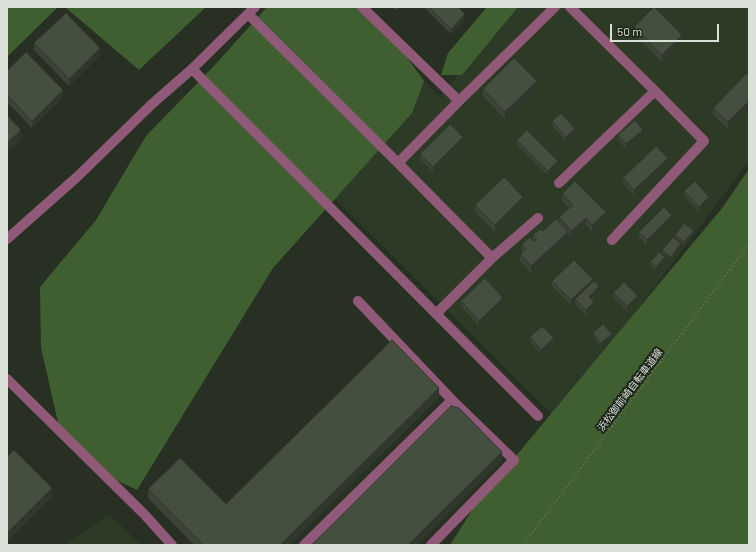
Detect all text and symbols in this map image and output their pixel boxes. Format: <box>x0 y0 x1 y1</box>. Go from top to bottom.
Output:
scale bar <box>612 16 721 42</box>
text: 50 m <box>617 24 642 38</box>
street label: 浜松御前崎自転車道線 <box>595 346 665 434</box>

